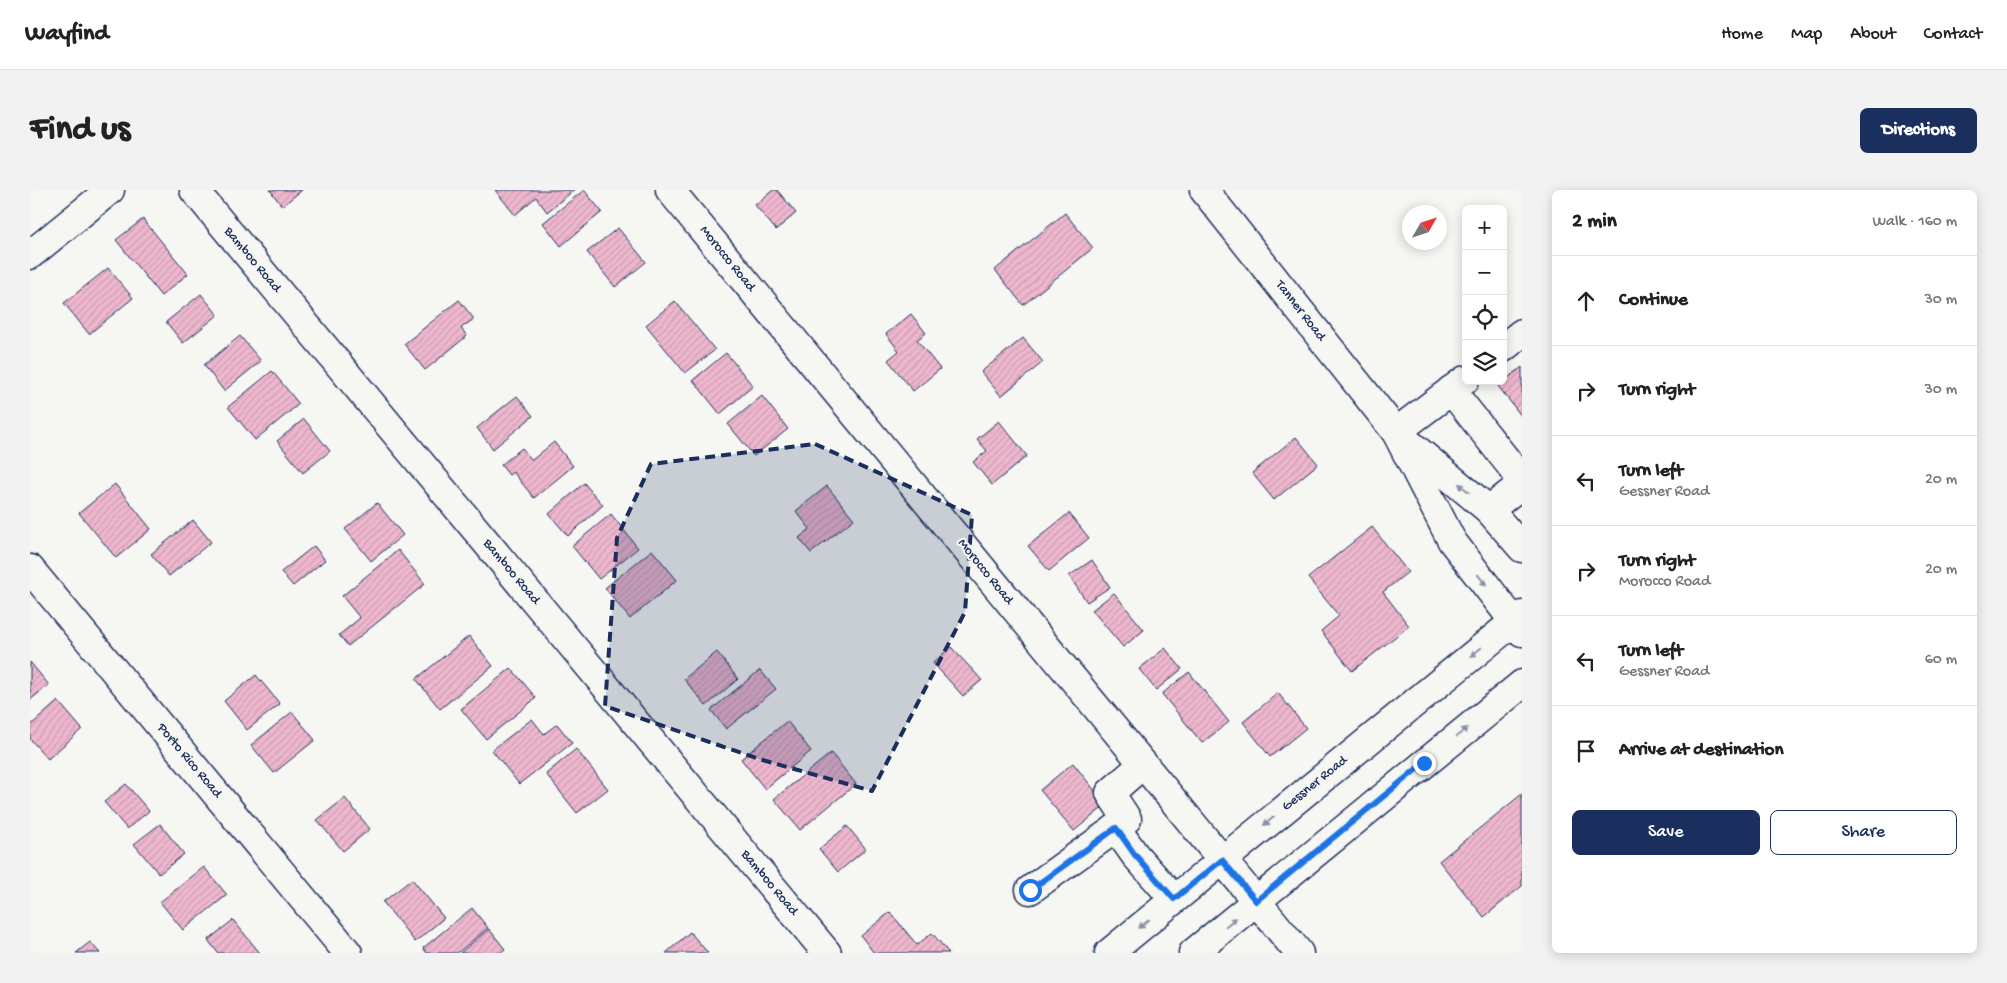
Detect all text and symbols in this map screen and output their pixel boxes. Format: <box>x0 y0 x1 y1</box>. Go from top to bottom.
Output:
text: Wayfind <box>25 20 109 49</box>
text: Home <box>1721 24 1763 45</box>
text: Map <box>1791 24 1822 45</box>
text: About <box>1850 24 1896 45</box>
text: Contact <box>1924 24 1982 45</box>
button: Directions <box>1860 108 1977 153</box>
text: Find us <box>30 110 130 151</box>
north arrow <box>1402 205 1447 250</box>
map controls <box>1462 205 1507 385</box>
button: + <box>1462 205 1507 250</box>
text: 2 min <box>1572 210 1617 235</box>
text: Walk · 160 m <box>1872 213 1957 232</box>
street label: Bamboo Road <box>219 223 286 298</box>
street label: Morocco Road <box>695 223 760 297</box>
button: − <box>1462 250 1507 295</box>
street label: Tanner Road <box>1270 276 1330 346</box>
icon: ahead <box>1572 287 1600 315</box>
text: Continue <box>1619 289 1688 312</box>
text: 30 m <box>1924 291 1957 310</box>
button: locate <box>1462 295 1507 340</box>
button: layers <box>1462 340 1507 385</box>
icon: right <box>1572 377 1600 405</box>
text: Turn right <box>1619 379 1695 402</box>
text: 30 m <box>1924 381 1957 400</box>
text: Turn left <box>1619 460 1683 483</box>
icon: left <box>1572 467 1600 495</box>
text: 20 m <box>1925 471 1957 490</box>
one-way arrow <box>1457 483 1470 494</box>
text: Gessner Road <box>1619 483 1709 502</box>
street label: Bamboo Road <box>478 535 545 610</box>
street label: Morocco Road <box>953 536 1018 610</box>
text: Turn right <box>1619 550 1695 573</box>
icon: right <box>1572 557 1600 585</box>
text: 20 m <box>1925 561 1957 580</box>
one-way arrow <box>1477 573 1487 587</box>
text: Morocco Road <box>1619 573 1710 592</box>
text: Turn left <box>1619 640 1683 663</box>
one-way arrow <box>1471 646 1483 658</box>
icon: left <box>1572 647 1600 675</box>
text: 60 m <box>1925 651 1957 670</box>
text: Gessner Road <box>1619 663 1709 682</box>
street label: Porto Rico Road <box>152 719 226 803</box>
one-way arrow <box>1455 727 1468 738</box>
icon: arrive <box>1572 737 1600 765</box>
text: Arrive at destination <box>1619 739 1783 762</box>
street label: Gessner Road <box>1279 751 1352 815</box>
route end <box>1413 752 1436 775</box>
button: Save <box>1572 810 1760 855</box>
button: Share <box>1770 810 1957 855</box>
one-way arrow <box>1263 816 1276 827</box>
street label: Bamboo Road <box>736 846 803 921</box>
route start <box>1019 879 1042 902</box>
one-way arrow <box>1224 917 1237 928</box>
one-way arrow <box>1137 919 1150 930</box>

